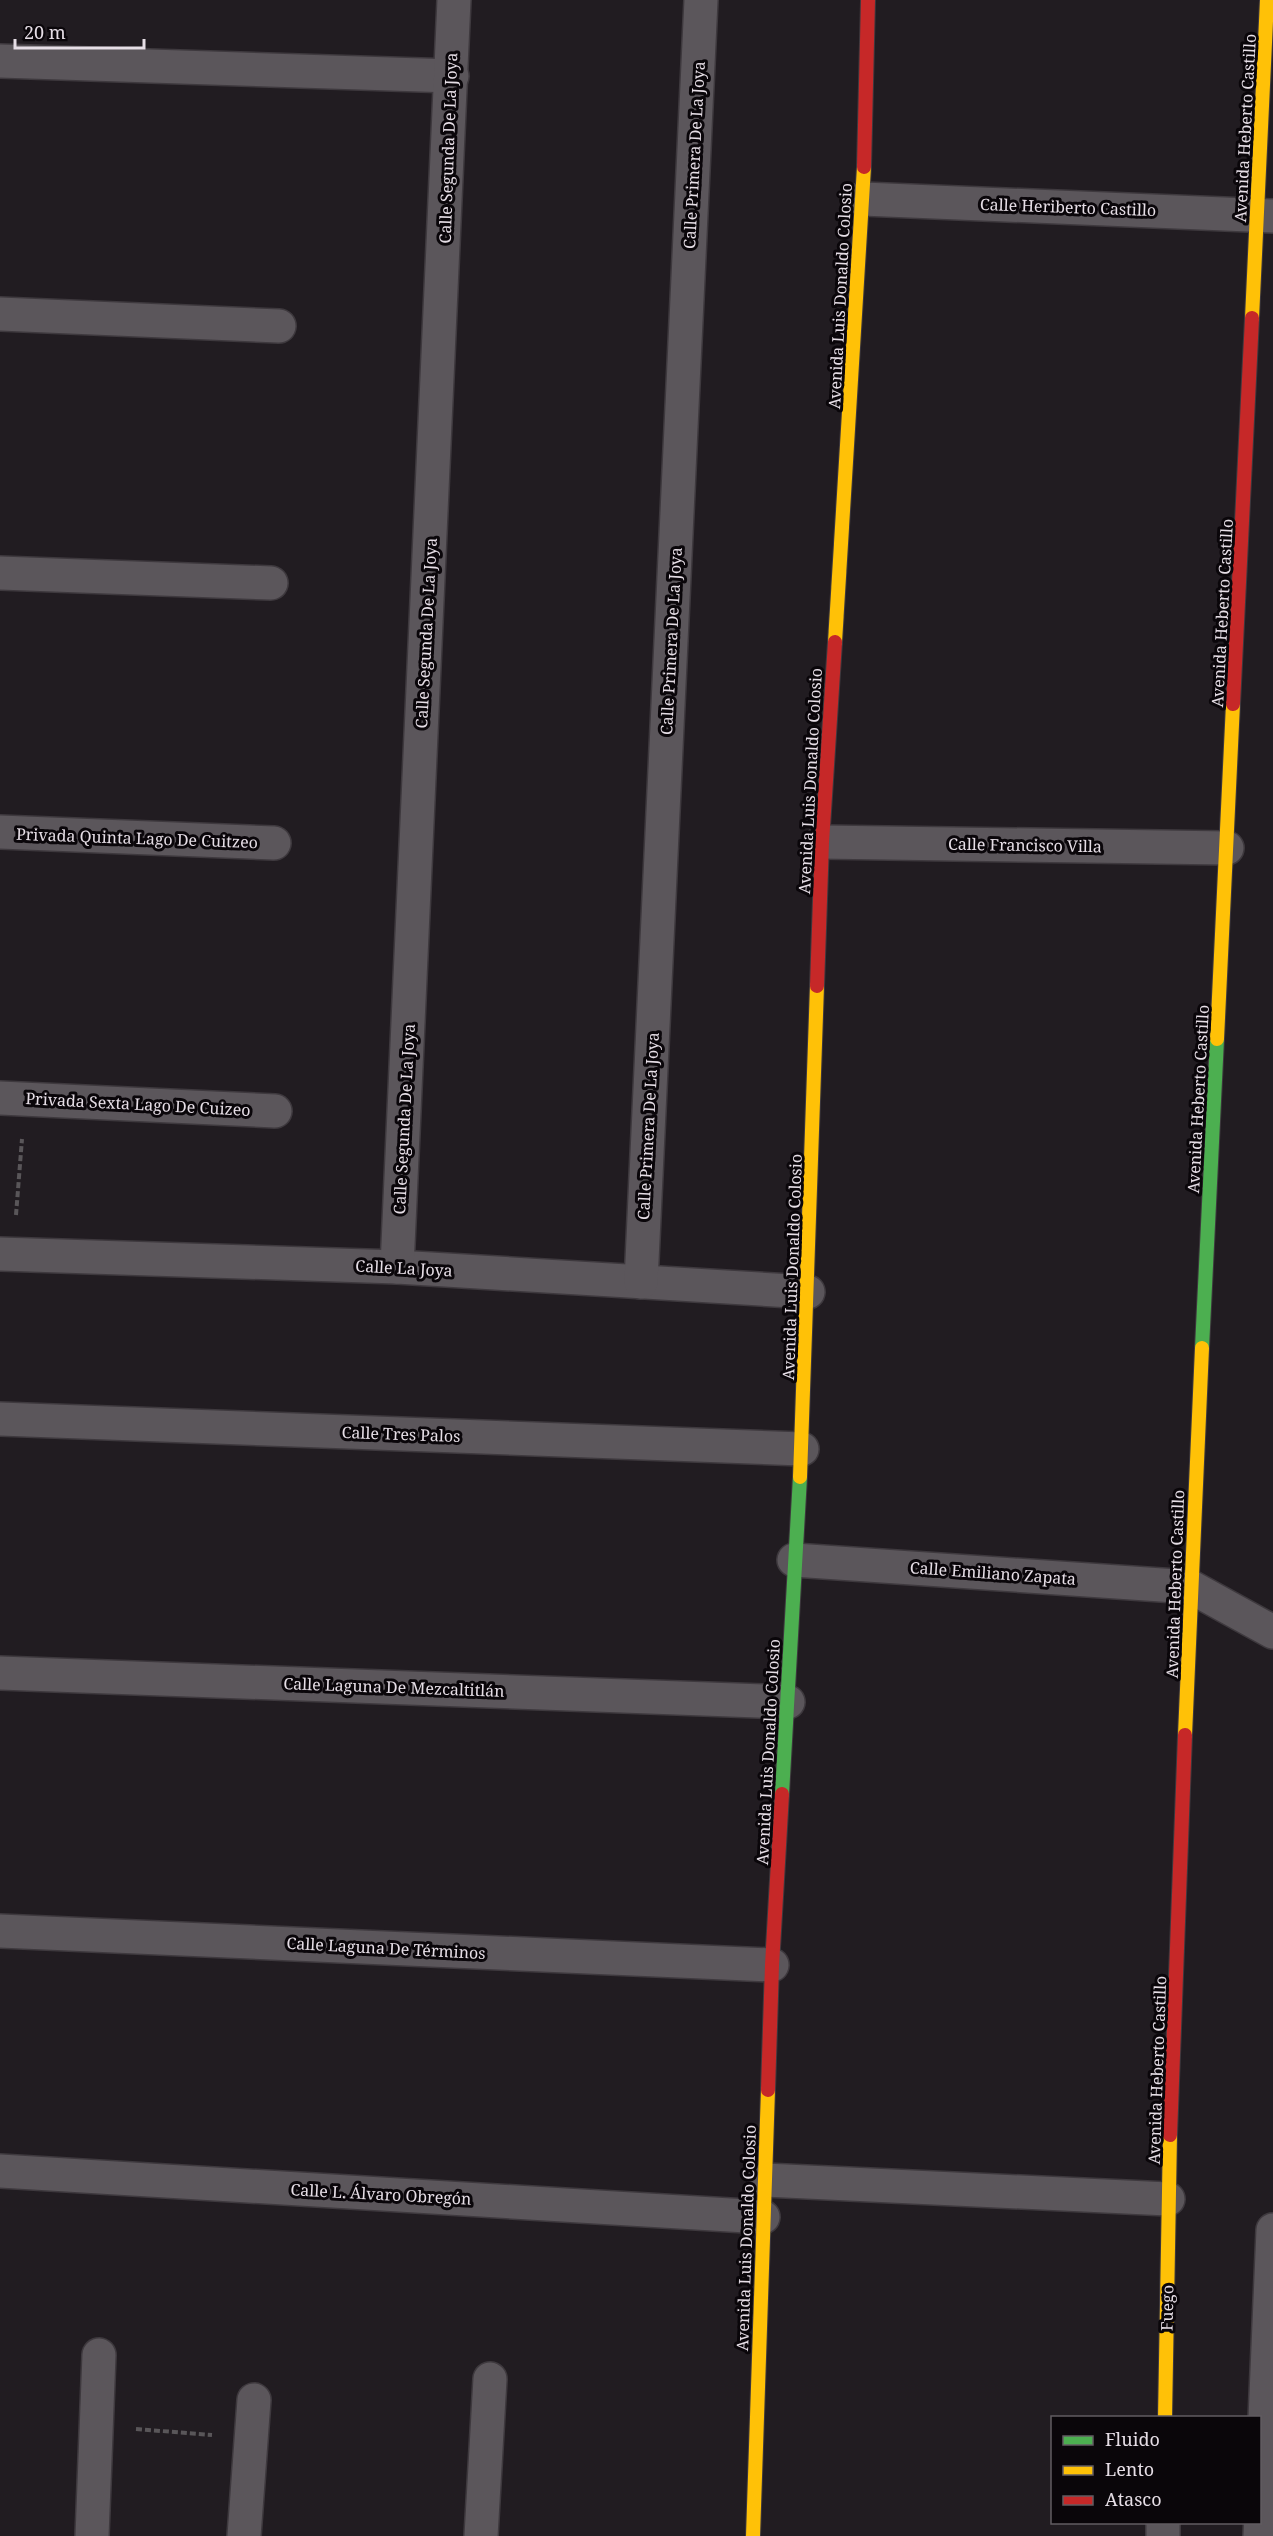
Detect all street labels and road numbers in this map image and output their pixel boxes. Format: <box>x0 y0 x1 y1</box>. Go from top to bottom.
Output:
street label: Avenida Heberto Castillo <box>1229 33 1261 223</box>
street label: Calle Segunda De La Joya <box>434 52 462 244</box>
street label: Calle Primera De La Joya <box>678 61 710 249</box>
street label: Avenida Luis Donaldo Colosio <box>823 182 857 410</box>
street label: Calle Heriberto Castillo <box>980 193 1156 221</box>
street label: Avenida Heberto Castillo <box>1206 518 1238 708</box>
street label: Calle Segunda De La Joya <box>410 537 442 729</box>
street label: Calle Primera De La Joya <box>655 547 687 735</box>
street label: Avenida Luis Donaldo Colosio <box>793 667 827 895</box>
street label: Privada Quinta Lago De Cuitzeo <box>16 823 258 853</box>
street label: Calle Francisco Villa <box>948 833 1102 857</box>
street label: Avenida Heberto Castillo <box>1182 1004 1214 1194</box>
street label: Calle Segunda De La Joya <box>388 1023 420 1215</box>
street label: Calle Primera De La Joya <box>632 1032 664 1220</box>
street label: Privada Sexta Lago De Cuizeo <box>25 1087 251 1121</box>
street label: Avenida Luis Donaldo Colosio <box>777 1153 807 1381</box>
street label: Calle La Joya <box>355 1254 453 1282</box>
street label: Calle Tres Palos <box>341 1421 461 1447</box>
street label: Avenida Heberto Castillo <box>1161 1489 1189 1679</box>
street label: Calle Emiliano Zapata <box>909 1556 1077 1590</box>
street label: Avenida Luis Donaldo Colosio <box>751 1638 785 1866</box>
street label: Calle Laguna De Mezcaltitlán <box>283 1672 505 1702</box>
street label: Calle Laguna De Términos <box>286 1932 486 1964</box>
street label: Avenida Heberto Castillo <box>1143 1975 1171 2165</box>
street label: Avenida Luis Donaldo Colosio <box>731 2124 761 2352</box>
street label: Calle L. Álvaro Obregón <box>290 2178 472 2210</box>
street label: Fuego <box>1156 2285 1178 2331</box>

